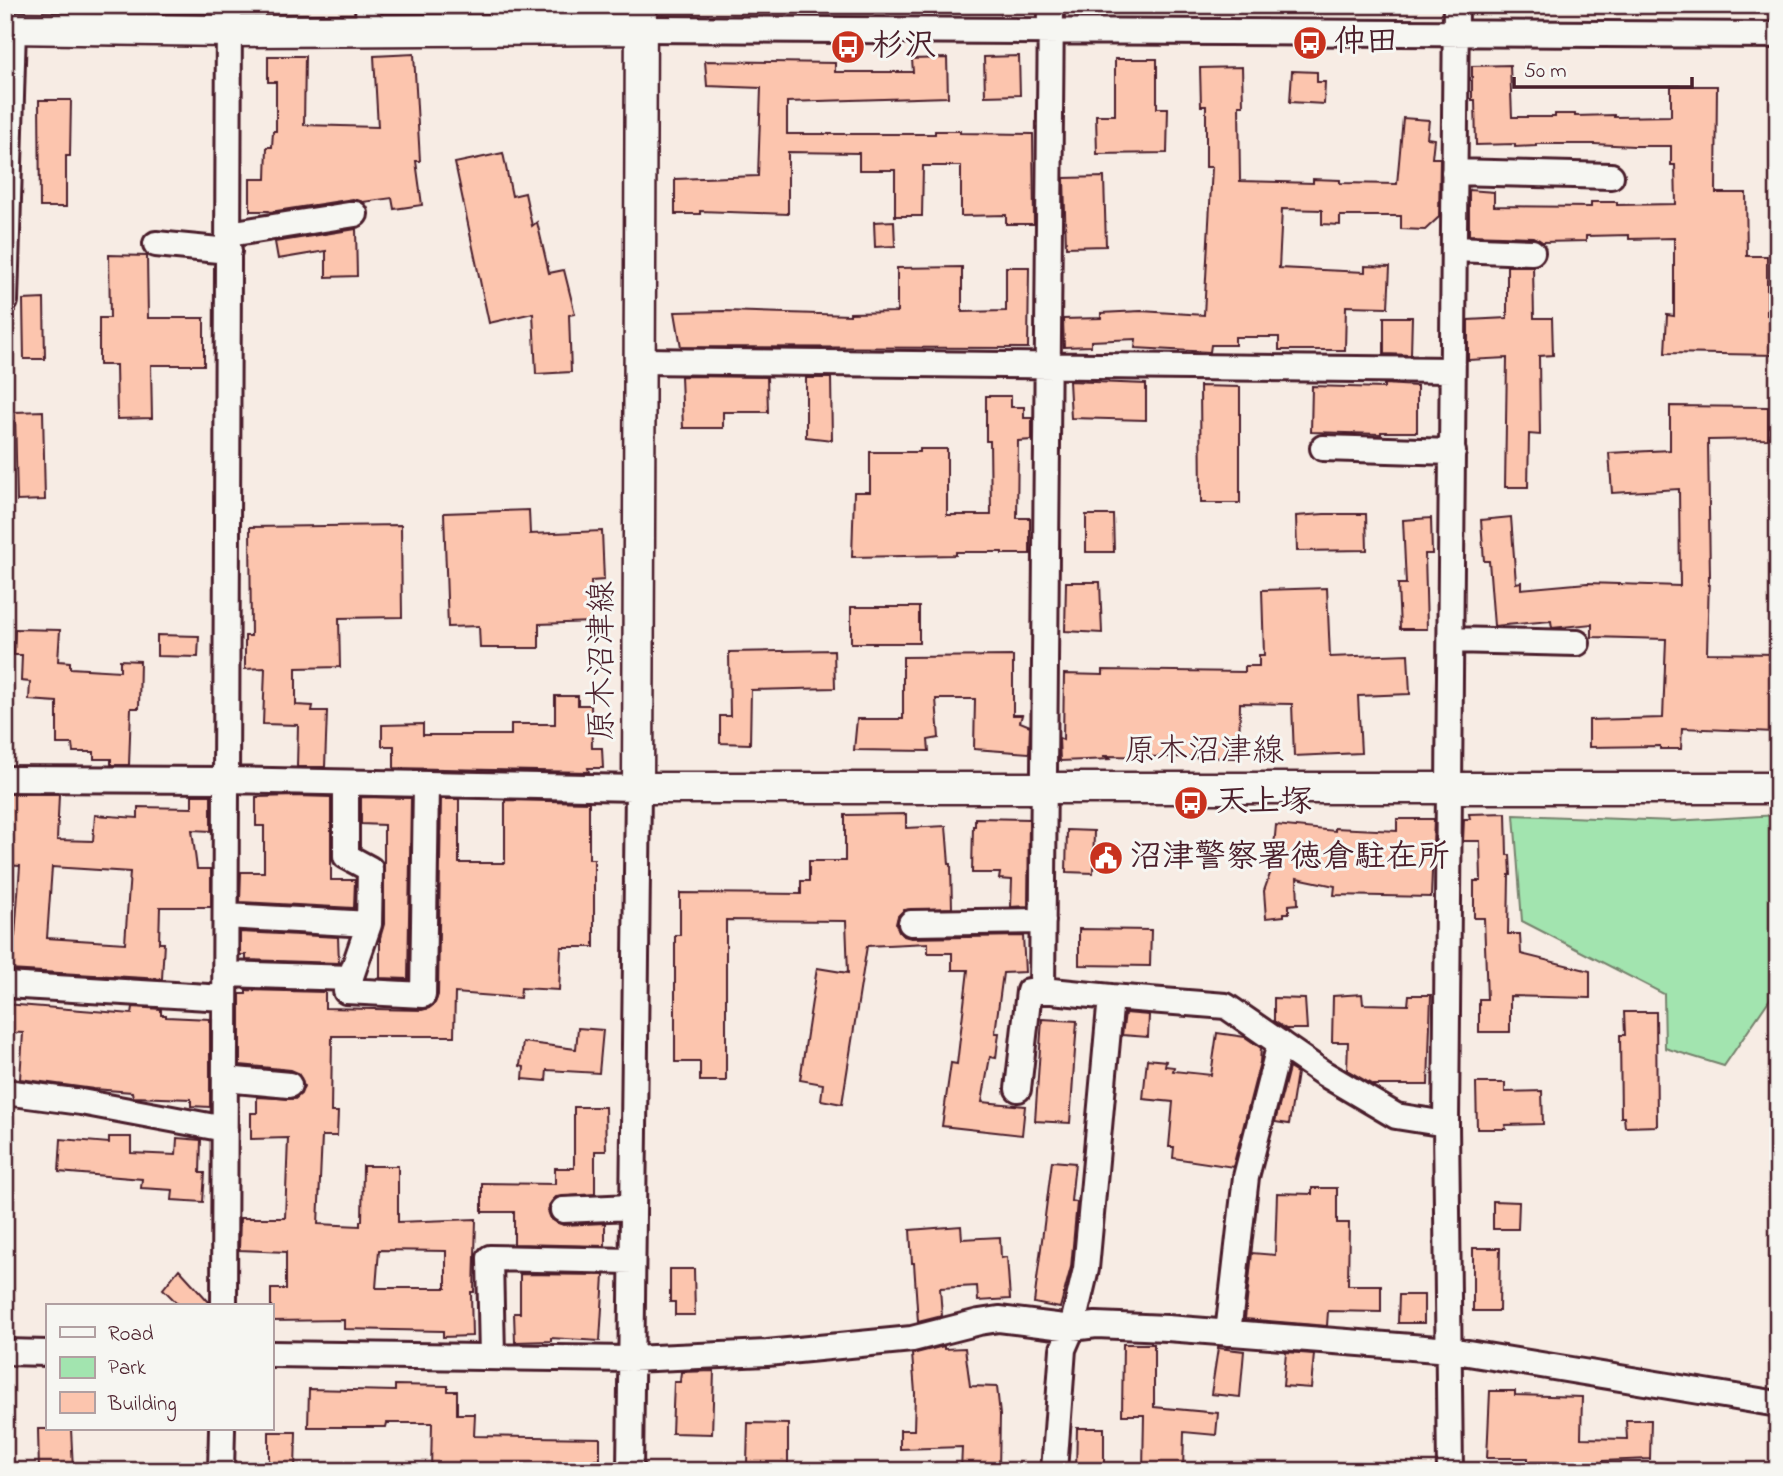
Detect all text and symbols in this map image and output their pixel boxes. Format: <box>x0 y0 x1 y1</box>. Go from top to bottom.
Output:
place label: 仲田 <box>1334 20 1398 67</box>
place label: 杉沢 <box>872 24 936 71</box>
bus stop icon: 仲田 <box>1291 24 1329 62</box>
bus stop icon: 杉沢 <box>829 28 867 66</box>
scale bar <box>1514 46 1692 90</box>
text: 50 m <box>1524 57 1567 87</box>
street label: 原木沼津線 <box>580 581 627 741</box>
street label: 原木沼津線 <box>1124 729 1284 776</box>
place label: 天上塚 <box>1216 780 1312 827</box>
bus stop icon: 天上塚 <box>1172 784 1210 822</box>
place label: 沼津警察署徳倉駐在所 <box>1130 835 1450 882</box>
public building icon: 沼津警察署徳倉駐在所 <box>1087 839 1125 877</box>
legend <box>46 1304 273 1430</box>
text: Road <box>108 1320 154 1350</box>
text: Park <box>108 1354 147 1384</box>
text: Building <box>107 1390 177 1422</box>

